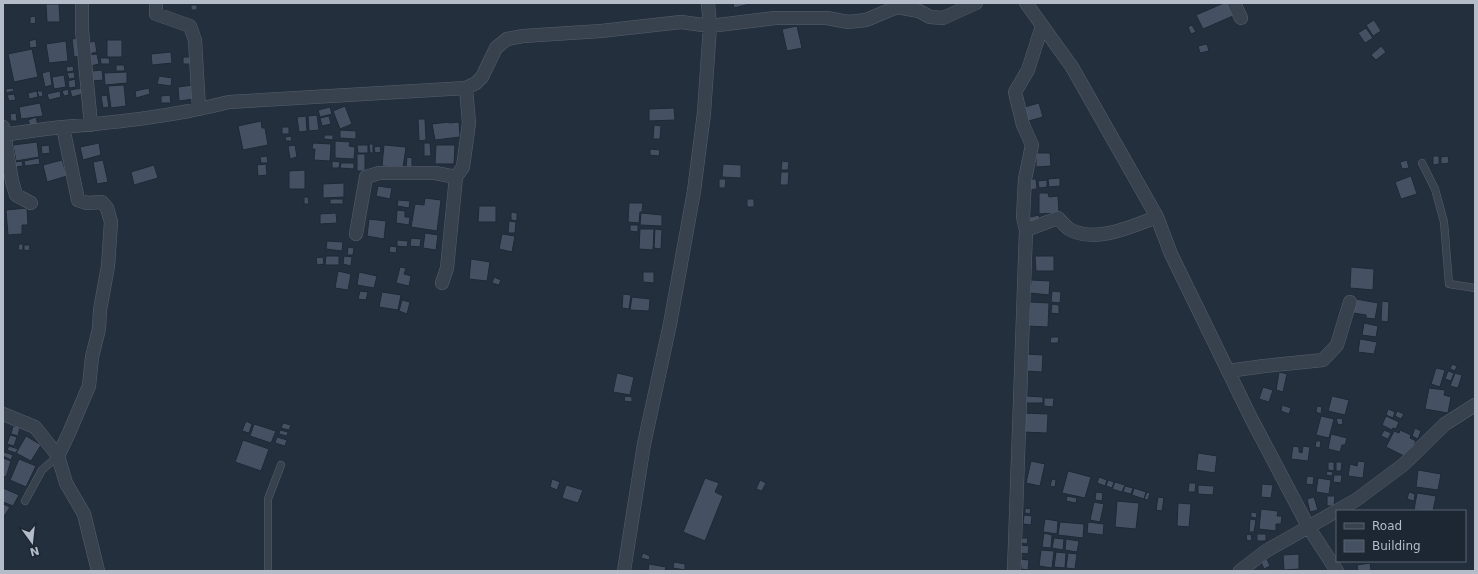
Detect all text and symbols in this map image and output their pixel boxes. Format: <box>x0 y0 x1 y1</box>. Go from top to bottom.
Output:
legend <box>1336 510 1466 562</box>
text: Road <box>1372 519 1402 533</box>
north arrow <box>12 522 52 562</box>
text: Building <box>1372 539 1421 553</box>
text: N <box>28 544 41 559</box>

